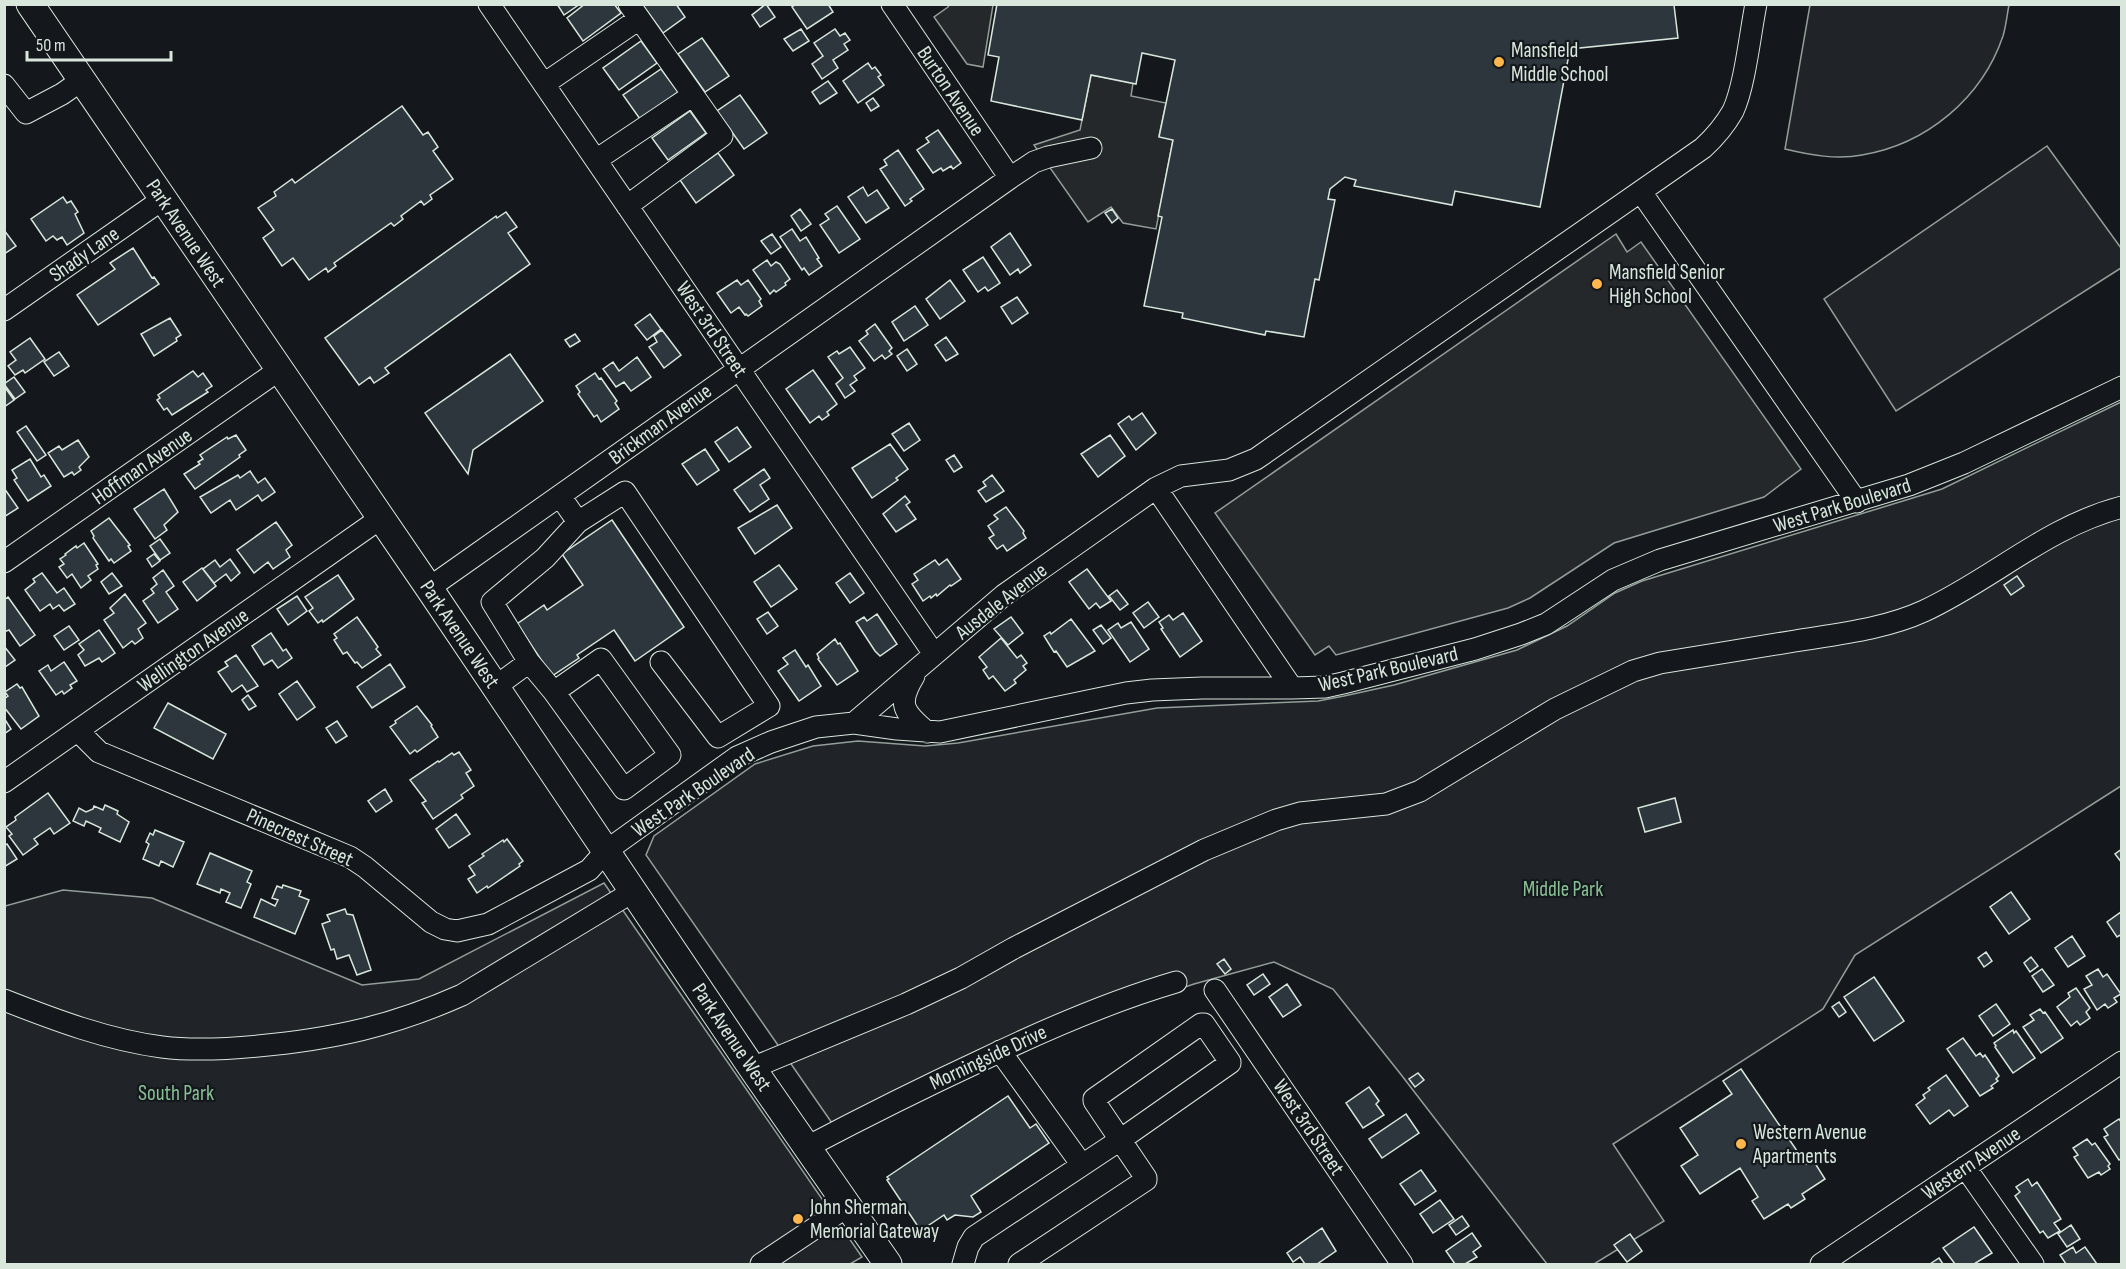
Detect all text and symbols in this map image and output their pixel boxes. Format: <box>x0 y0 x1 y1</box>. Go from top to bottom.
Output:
scale bar <box>27 24 171 62</box>
text: 50 m <box>36 35 66 56</box>
place label: Mansfield Middle School <box>1511 38 1608 87</box>
street label: Burton Avenue <box>911 42 990 141</box>
marker: Mansfield Middle School <box>1492 55 1506 69</box>
street label: Park Avenue West <box>140 175 231 292</box>
street label: Shady Lane <box>45 221 124 287</box>
place label: Mansfield Senior High School <box>1609 260 1725 309</box>
street label: West 3rd Street <box>670 277 753 382</box>
marker: Mansfield Senior High School <box>1590 277 1604 291</box>
street label: Brickman Avenue <box>604 379 717 470</box>
street label: Hoffman Avenue <box>87 423 197 510</box>
street label: West Park Boulevard <box>1770 473 1914 538</box>
street label: Ausdale Avenue <box>950 558 1052 645</box>
street label: Park Avenue West <box>414 576 505 693</box>
street label: Wellington Avenue <box>133 603 254 698</box>
street label: West Park Boulevard <box>1316 641 1460 698</box>
street label: West Park Boulevard <box>627 742 759 843</box>
street label: Pinecrest Street <box>243 803 357 872</box>
park label: Middle Park <box>1523 877 1603 902</box>
street label: Park Avenue West <box>686 979 777 1096</box>
street label: Morningside Drive <box>926 1019 1051 1095</box>
street label: West 3rd Street <box>1267 1075 1350 1180</box>
park label: South Park <box>138 1081 214 1106</box>
place label: Western Avenue Apartments <box>1752 1120 1867 1169</box>
street label: Western Avenue <box>1917 1121 2025 1206</box>
marker: Western Avenue Apartments <box>1734 1137 1748 1151</box>
place label: John Sherman Memorial Gateway <box>809 1195 939 1244</box>
marker: John Sherman Memorial Gateway <box>791 1212 805 1226</box>

